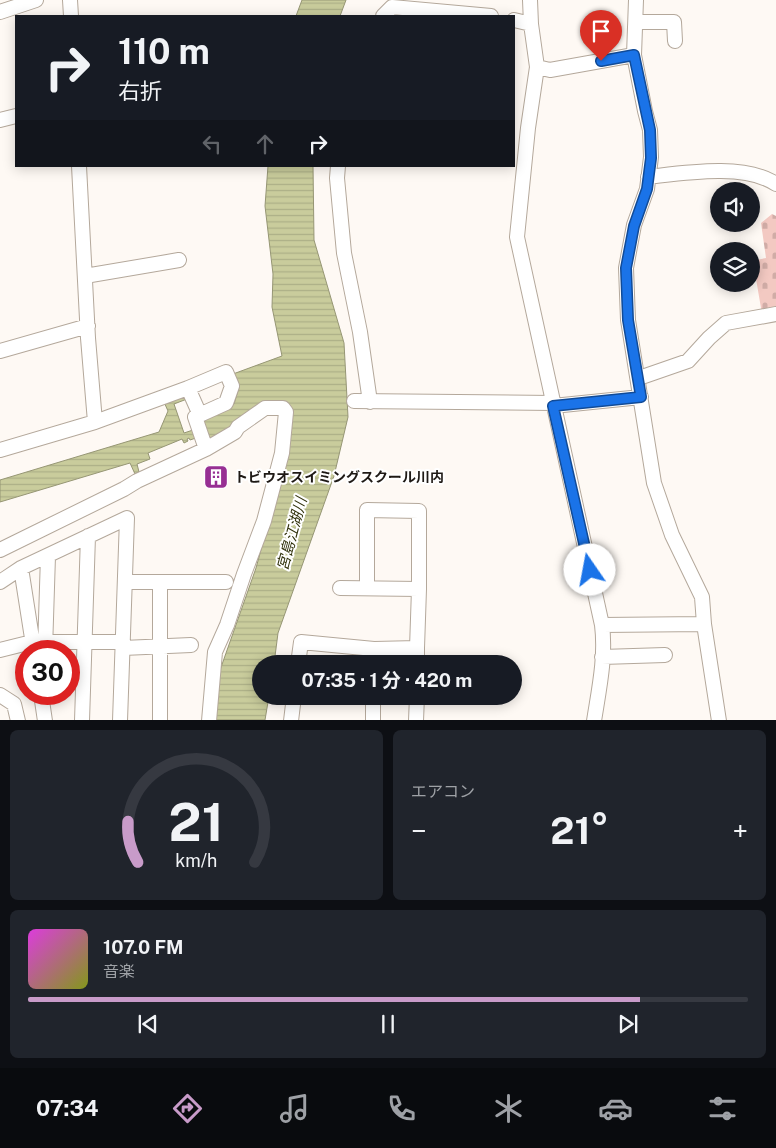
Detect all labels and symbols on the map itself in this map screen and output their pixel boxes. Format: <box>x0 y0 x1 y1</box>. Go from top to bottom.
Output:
pin <box>580 10 622 61</box>
building icon: トビウオスイミングスクール川内 <box>203 464 229 490</box>
place label: トビウオスイミングスクール川内 <box>234 469 444 485</box>
water label: 宮島江湖川 <box>274 494 310 572</box>
position arrow <box>563 543 615 595</box>
speed limit sign: 30 <box>15 640 80 705</box>

